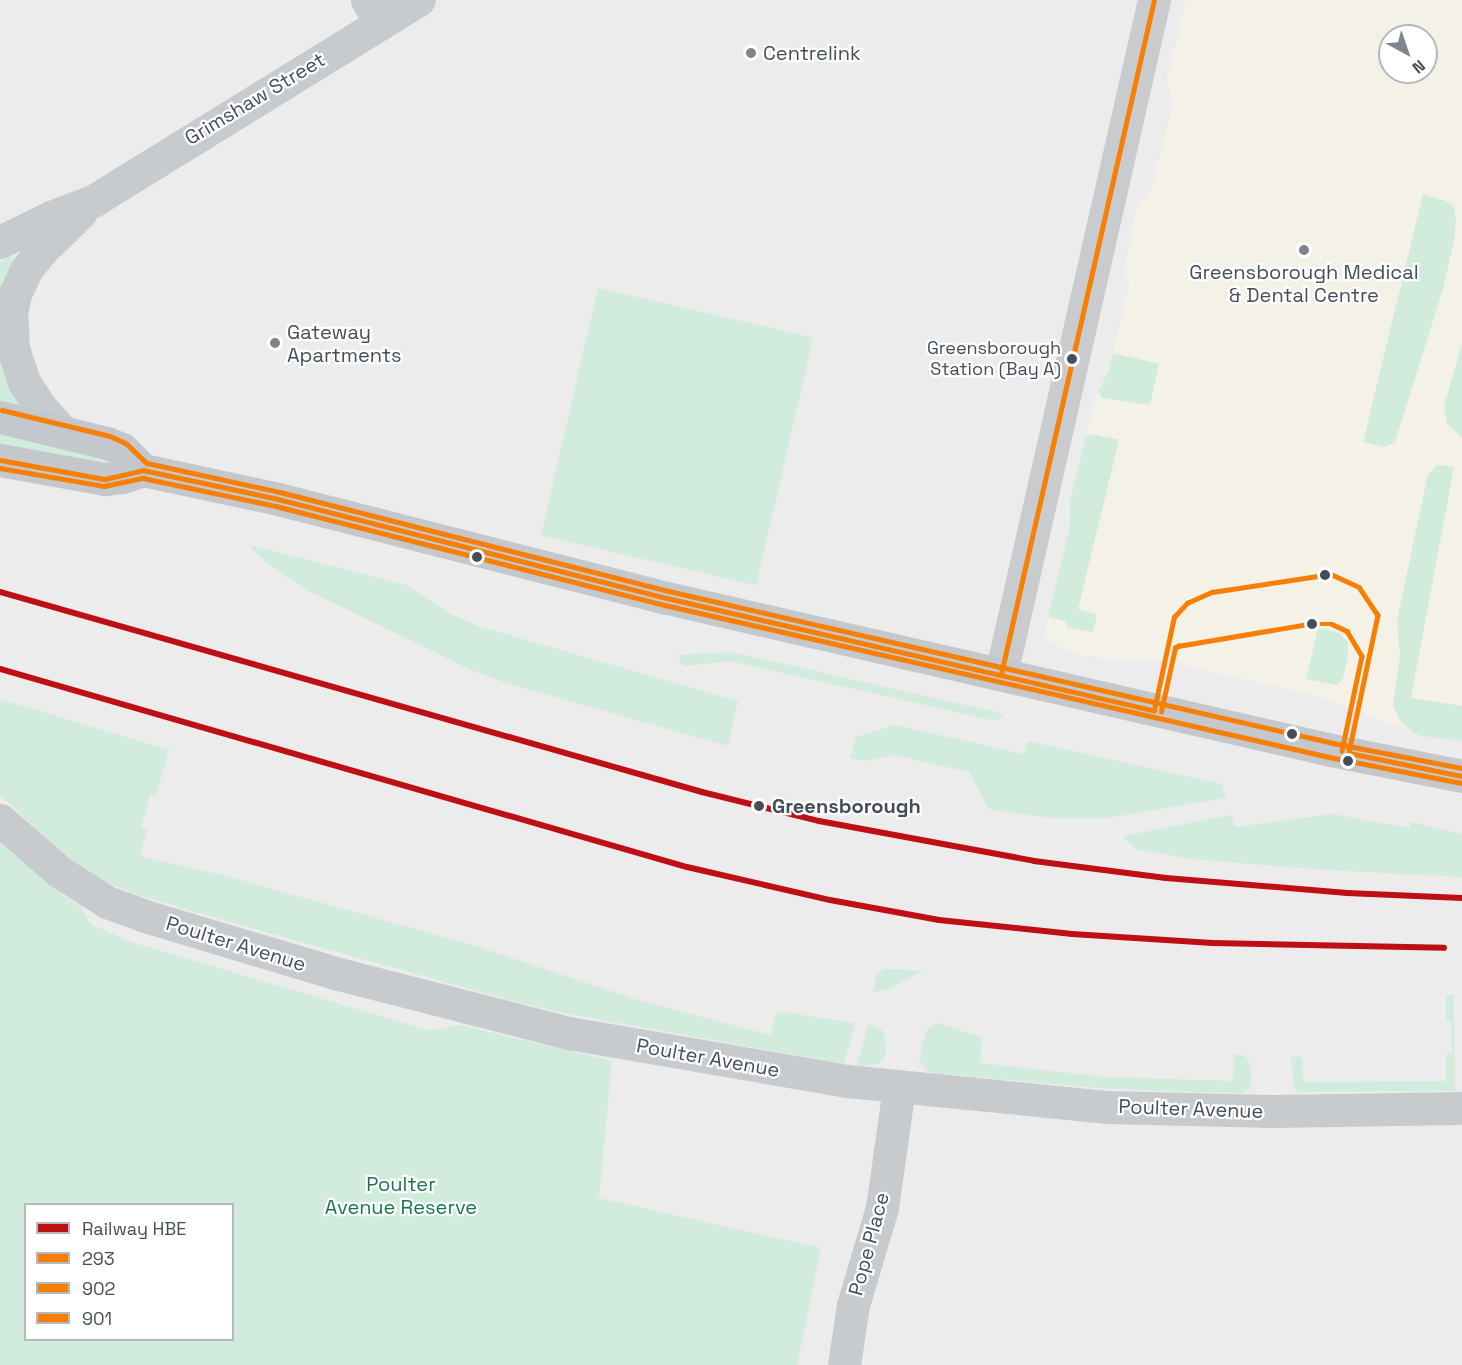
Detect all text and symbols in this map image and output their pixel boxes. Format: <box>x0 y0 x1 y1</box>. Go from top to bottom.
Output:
north arrow <box>1378 24 1438 84</box>
place label: Centrelink <box>763 41 861 65</box>
marker: Centrelink <box>744 46 758 60</box>
street label: Grimshaw Street <box>181 48 329 150</box>
text: N <box>1408 55 1429 78</box>
marker: Greensborough Medical & Dental Centre <box>1295 241 1313 259</box>
place label: Greensborough Medical & Dental Centre <box>1189 261 1419 308</box>
place label: Gateway Apartments <box>287 320 401 367</box>
marker: Gateway Apartments <box>268 336 282 350</box>
place label: Greensborough Station (Bay A) <box>927 338 1061 380</box>
marker: Greensborough Station (Bay A) <box>1066 353 1078 365</box>
unlabelled marker <box>471 551 483 563</box>
unlabelled marker <box>1319 569 1331 581</box>
unlabelled marker <box>1306 618 1318 630</box>
unlabelled marker <box>1286 728 1298 740</box>
unlabelled marker <box>1342 755 1354 767</box>
place label: Greensborough <box>772 794 921 818</box>
marker: Greensborough <box>750 797 768 815</box>
street label: Poulter Avenue <box>163 911 309 977</box>
street label: Poulter Avenue <box>634 1034 782 1082</box>
street label: Poulter Avenue <box>1118 1094 1264 1124</box>
park label: Poulter Avenue Reserve <box>325 1173 477 1220</box>
street label: Pope Place <box>844 1190 894 1298</box>
legend <box>24 1203 234 1341</box>
text: Railway HBE <box>82 1217 186 1240</box>
text: 293 <box>82 1247 115 1270</box>
text: 902 <box>82 1277 115 1300</box>
text: 901 <box>82 1307 112 1330</box>

